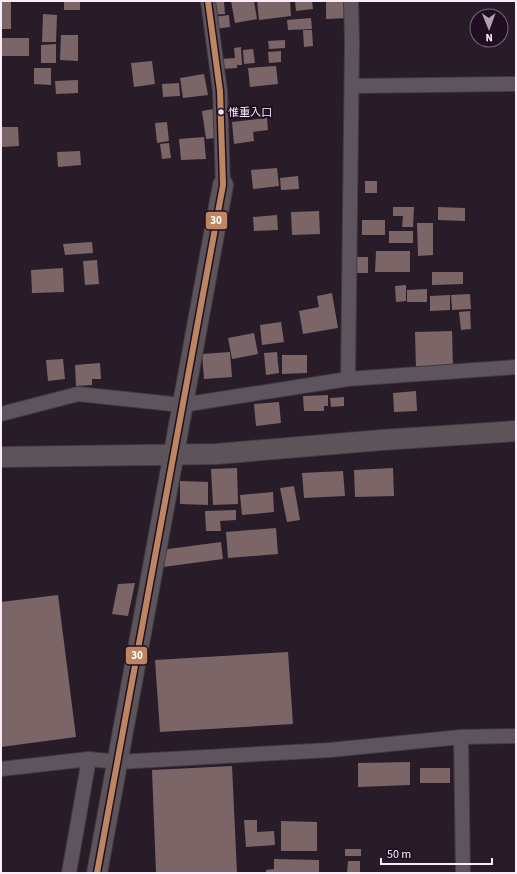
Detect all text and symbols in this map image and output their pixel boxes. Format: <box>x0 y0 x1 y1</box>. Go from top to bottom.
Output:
north arrow <box>469 8 509 48</box>
text: N <box>485 30 493 45</box>
place label: 惟重入口 <box>228 105 272 120</box>
marker: 惟重入口 <box>216 107 226 117</box>
line badge: 30 <box>205 211 228 230</box>
text: 30 <box>210 213 222 228</box>
line badge: 30 <box>125 646 148 665</box>
text: 30 <box>131 648 143 663</box>
scale bar <box>381 840 492 866</box>
text: 50 m <box>387 846 411 863</box>

